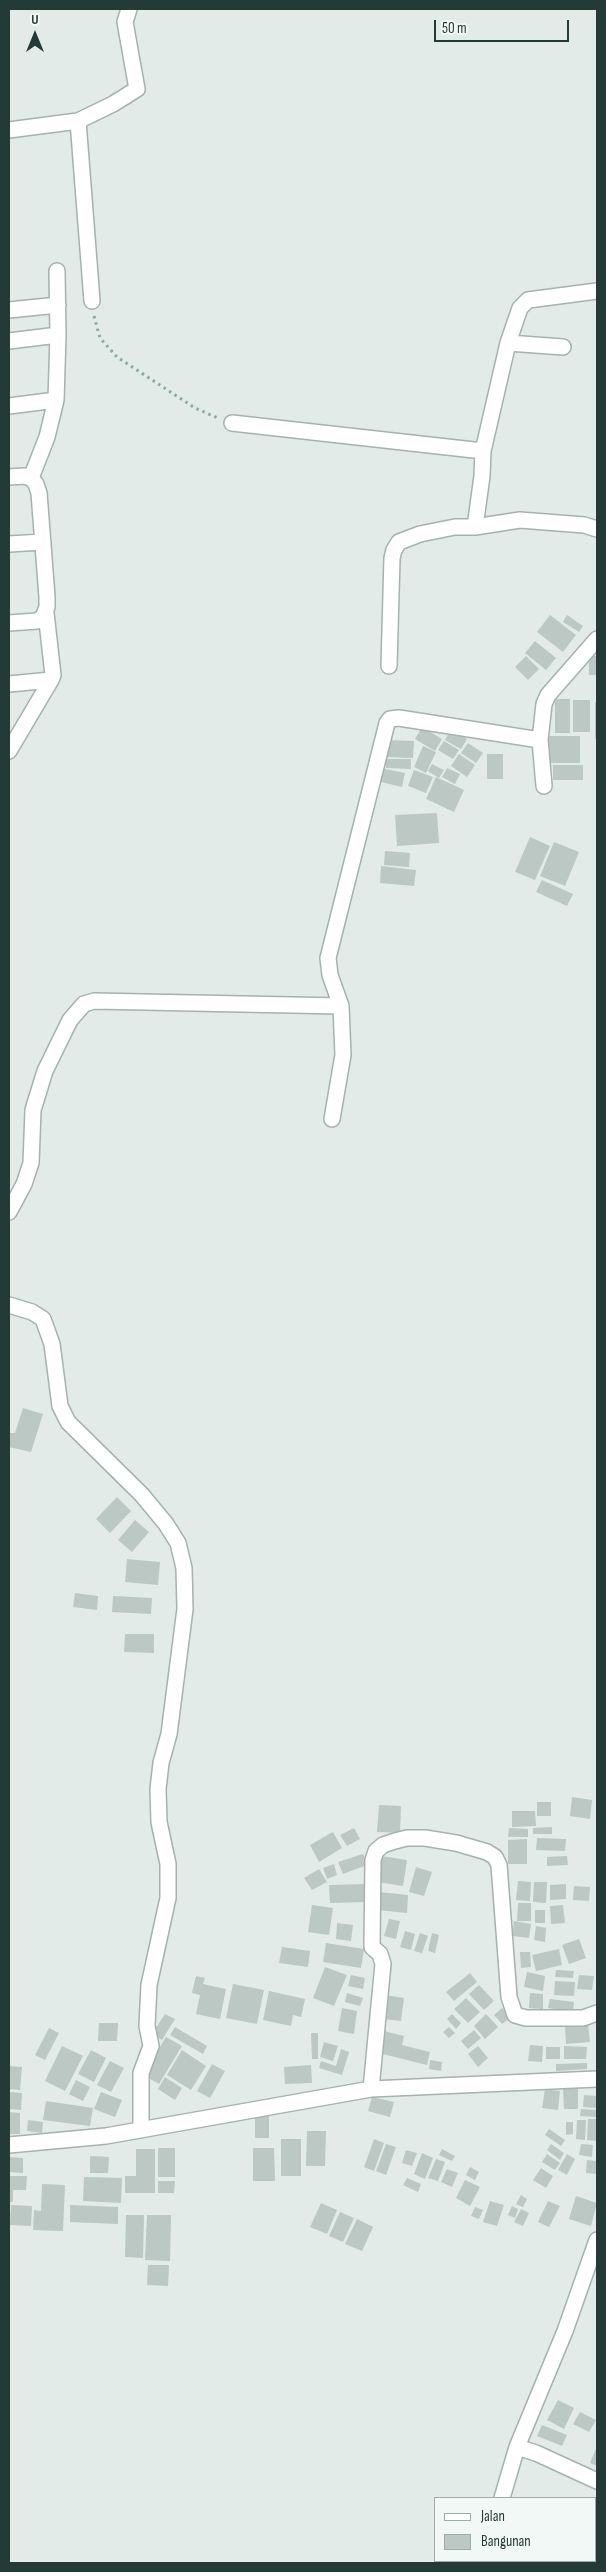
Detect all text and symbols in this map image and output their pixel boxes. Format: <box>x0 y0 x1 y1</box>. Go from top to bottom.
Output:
north arrow <box>10 10 60 60</box>
scale bar <box>436 10 571 42</box>
text: U <box>31 11 39 28</box>
text: 50 m <box>442 19 467 38</box>
legend <box>434 2497 596 2562</box>
text: Jalan <box>481 2507 505 2526</box>
text: Bangunan <box>481 2532 531 2551</box>

